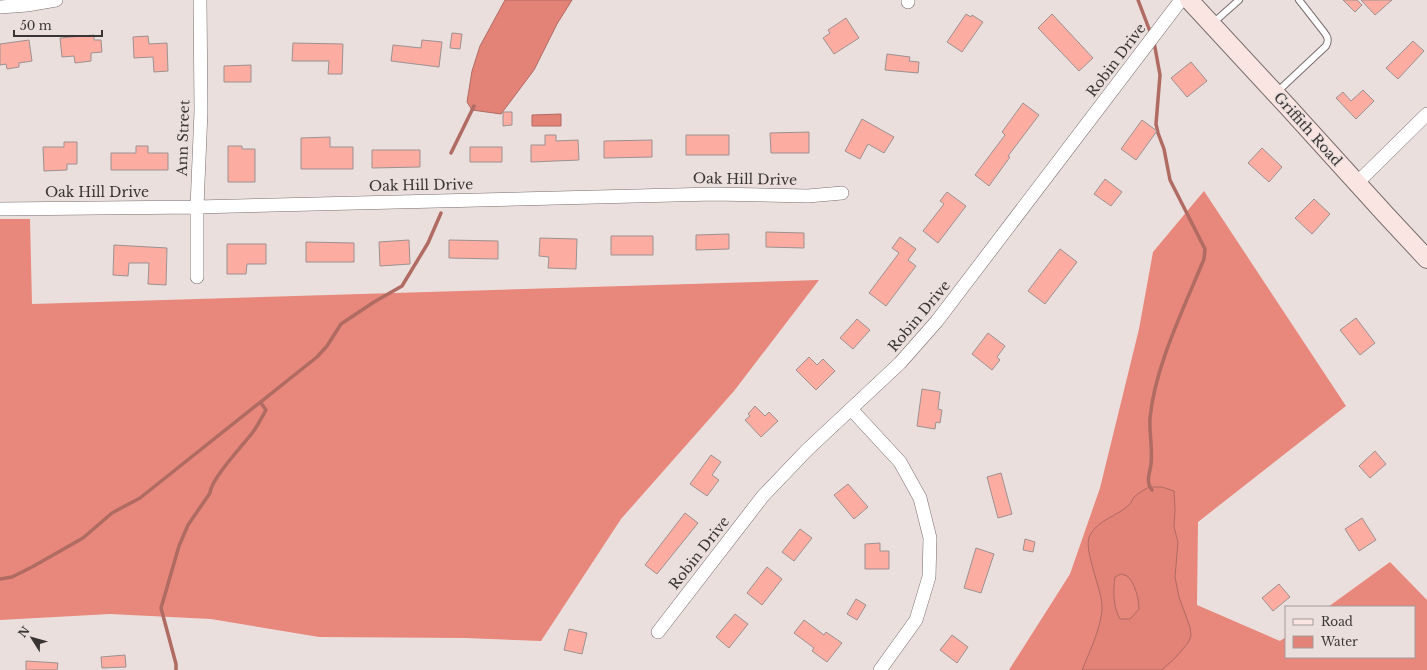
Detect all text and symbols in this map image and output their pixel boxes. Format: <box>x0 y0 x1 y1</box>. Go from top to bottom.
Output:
scale bar <box>14 12 102 38</box>
text: 50 m <box>20 18 52 33</box>
street label: Robin Drive <box>1082 20 1150 100</box>
street label: Griffith Road <box>1270 88 1346 170</box>
street label: Ann Street <box>173 99 193 177</box>
street label: Oak Hill Drive <box>693 169 797 189</box>
street label: Oak Hill Drive <box>369 175 473 195</box>
street label: Oak Hill Drive <box>45 183 149 201</box>
street label: Robin Drive <box>884 277 954 355</box>
street label: Robin Drive <box>665 513 733 593</box>
legend <box>1285 606 1415 658</box>
text: Road <box>1321 614 1353 629</box>
north arrow <box>12 618 52 658</box>
text: N <box>15 623 33 640</box>
text: Water <box>1320 634 1358 649</box>

